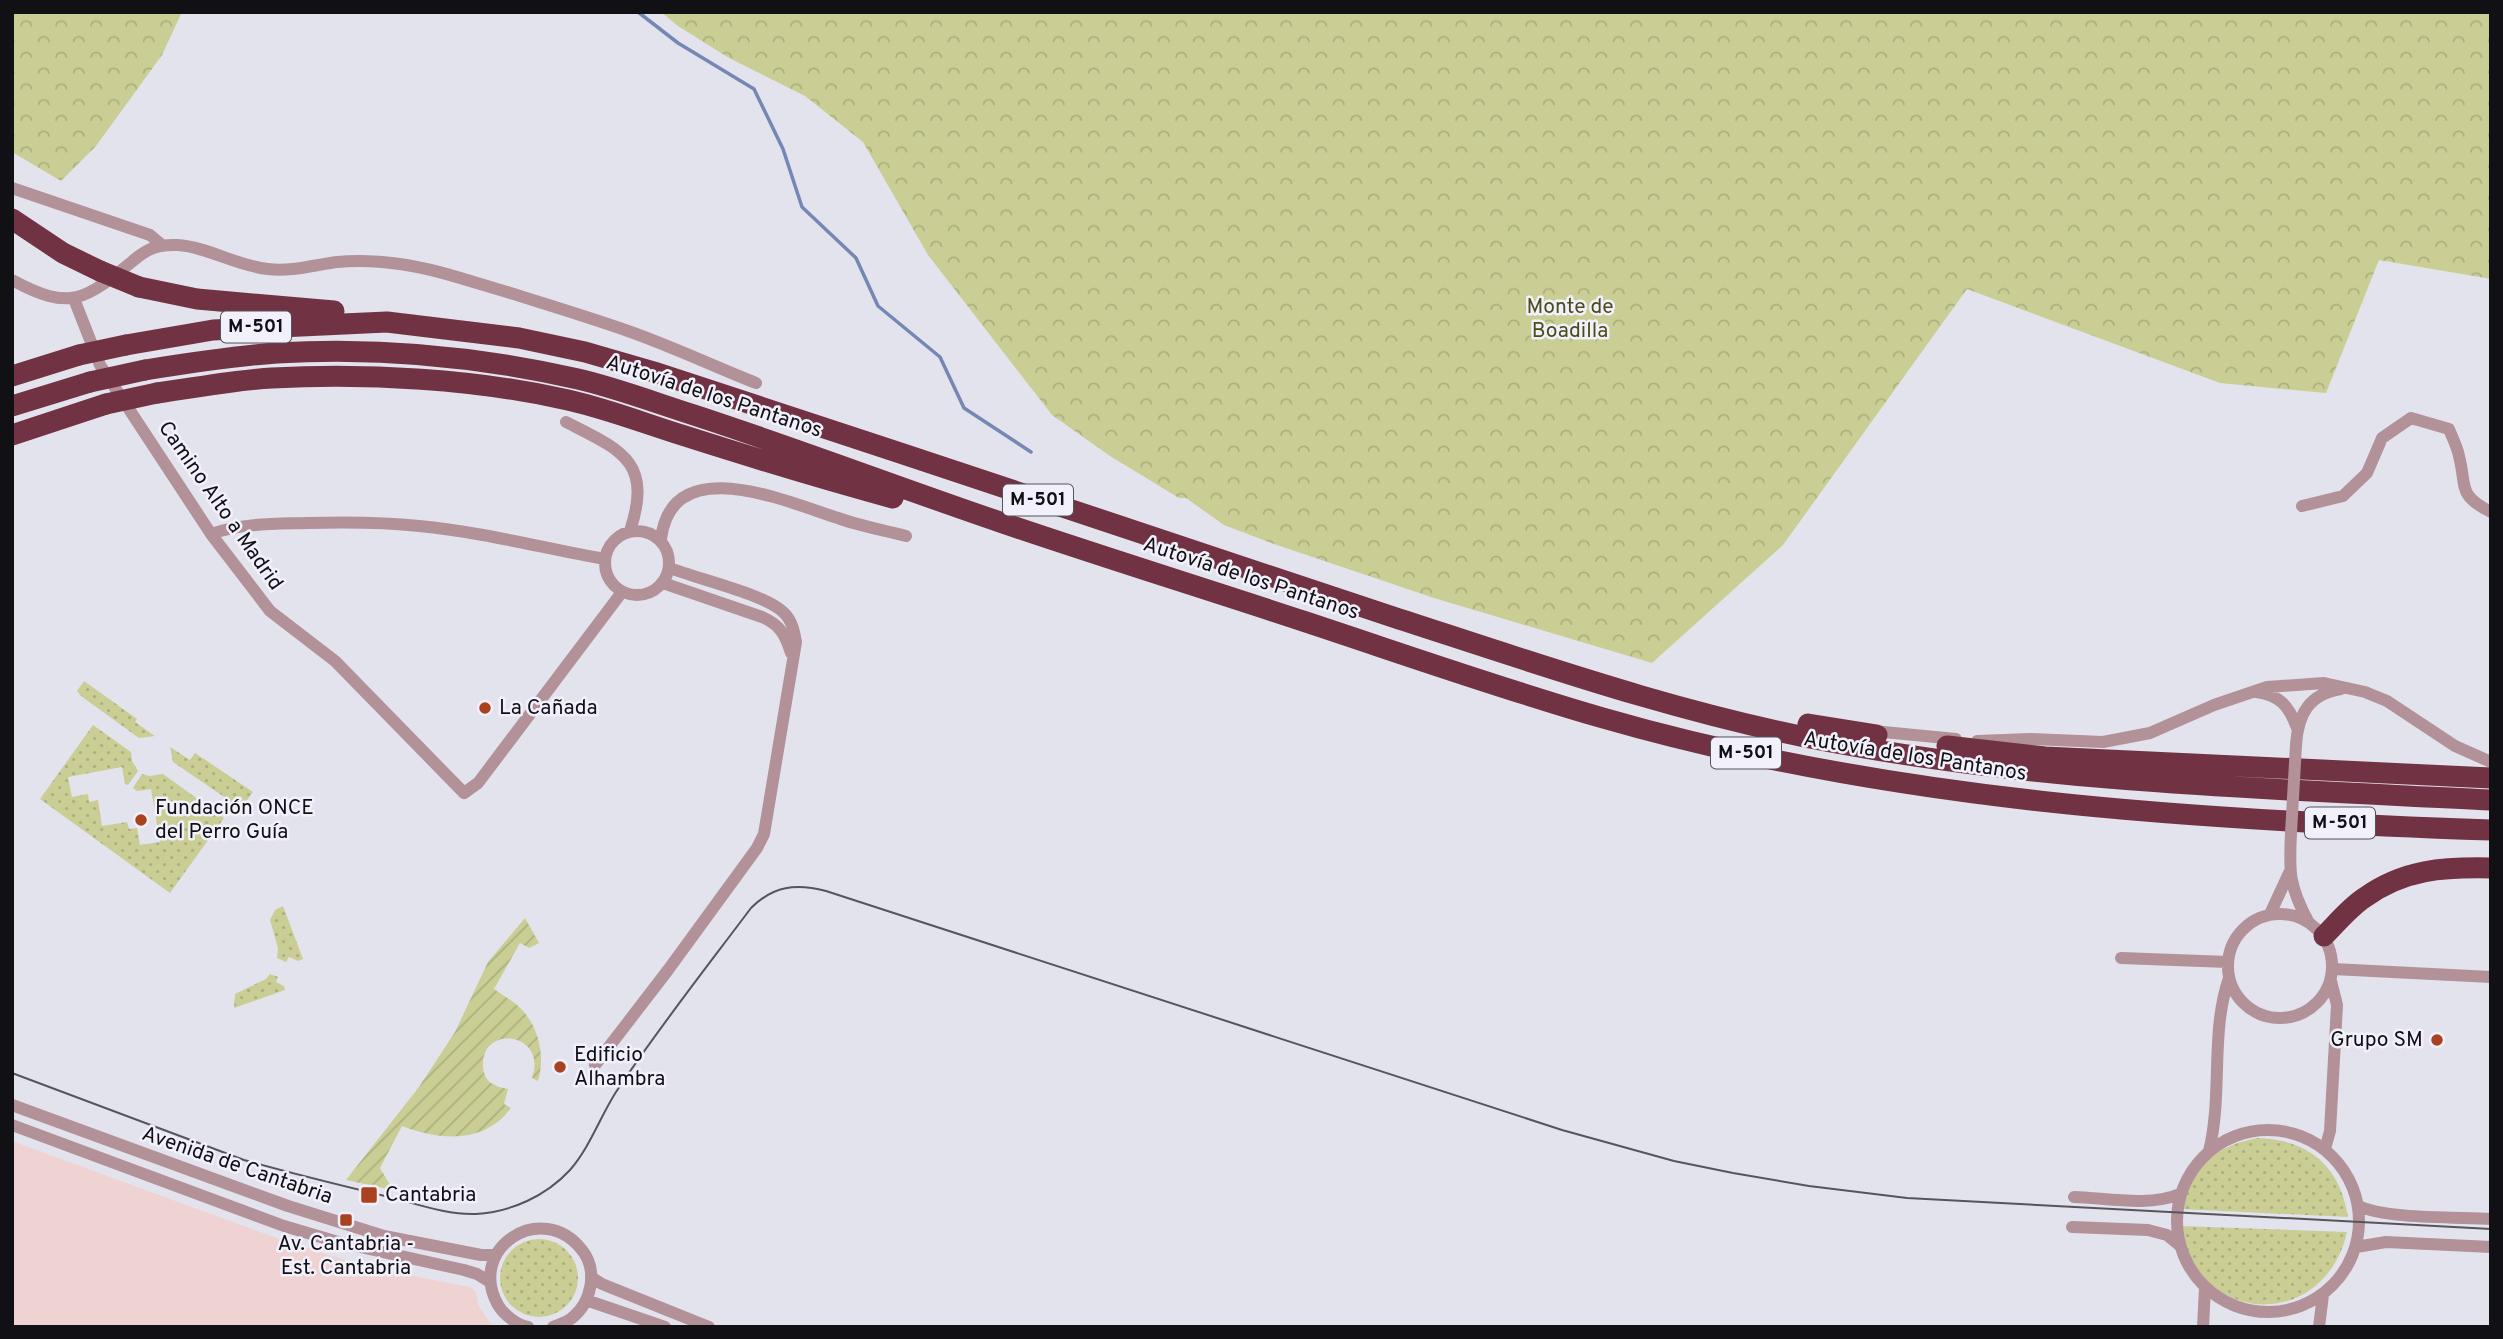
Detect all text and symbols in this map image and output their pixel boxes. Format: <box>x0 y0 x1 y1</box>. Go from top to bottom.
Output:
park label: Monte de Boadilla <box>1526 294 1614 345</box>
road number: M-501 <box>221 312 291 342</box>
street label: Autovía de los Pantanos <box>603 349 825 445</box>
street label: Camino Alto a Madrid <box>151 416 289 596</box>
road number: M-501 <box>1003 485 1073 516</box>
street label: Autovía de los Pantanos <box>1140 531 1362 627</box>
place label: La Cañada <box>499 695 598 722</box>
marker: La Cañada <box>477 700 493 716</box>
street label: Autovía de los Pantanos <box>1802 726 2028 788</box>
road number: M-501 <box>1711 738 1781 768</box>
place label: Fundación ONCE del Perro Guía <box>155 795 314 846</box>
road number: M-501 <box>2305 808 2375 838</box>
marker: Fundación ONCE del Perro Guía <box>133 812 149 828</box>
place label: Grupo SM <box>2330 1027 2423 1054</box>
marker: Grupo SM <box>2429 1032 2445 1048</box>
place label: Edificio Alhambra <box>574 1042 665 1093</box>
marker: Edificio Alhambra <box>552 1059 568 1075</box>
street label: Avenida de Cantabria <box>138 1121 336 1211</box>
place label: Cantabria <box>385 1182 476 1209</box>
marker: Cantabria <box>359 1185 379 1205</box>
marker: Av. Cantabria - Est. Cantabria <box>338 1212 354 1228</box>
place label: Av. Cantabria - Est. Cantabria <box>278 1231 414 1282</box>

